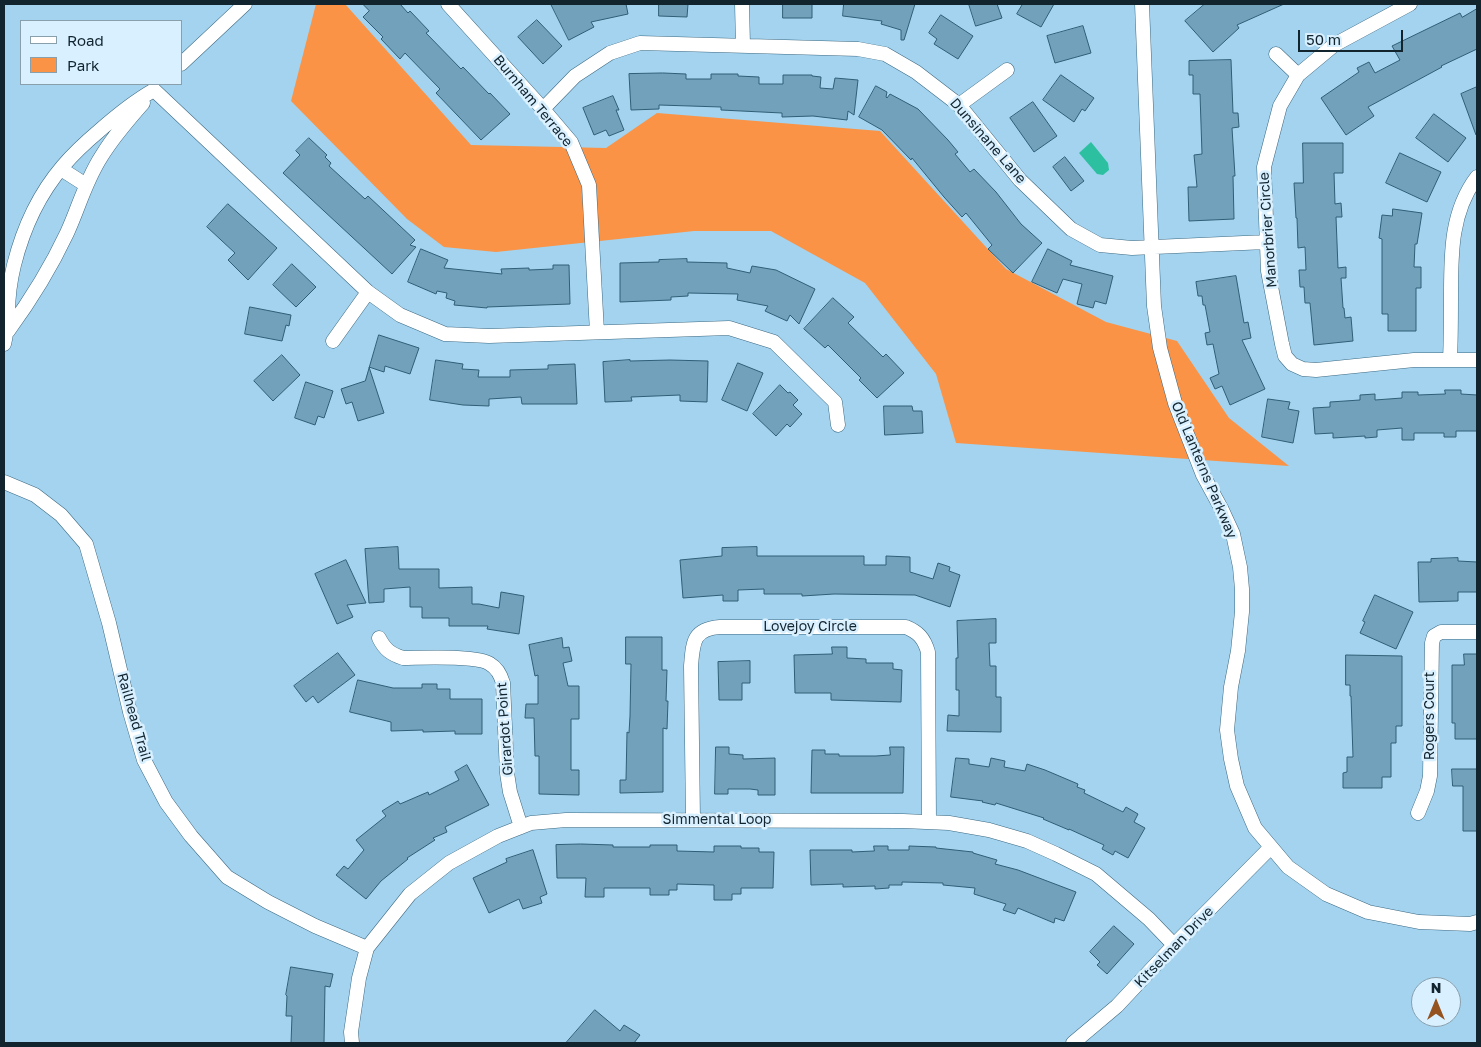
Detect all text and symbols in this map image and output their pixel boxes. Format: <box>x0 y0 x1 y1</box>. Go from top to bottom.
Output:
legend <box>20 20 182 85</box>
scale bar <box>1301 20 1406 52</box>
text: 50 m <box>1306 30 1341 48</box>
text: Road <box>67 31 104 49</box>
street label: Burnham Terrace <box>490 52 576 150</box>
text: Park <box>67 56 99 74</box>
street label: Dunsinane Lane <box>946 95 1030 187</box>
street label: Manorbrier Circle <box>1256 172 1280 288</box>
street label: Old Lanterns Parkway <box>1168 399 1240 541</box>
street label: Lovejoy Circle <box>763 619 857 635</box>
street label: Railhead Trail <box>113 671 155 763</box>
street label: Rogers Court <box>1422 672 1438 760</box>
street label: Girardot Point <box>493 682 517 776</box>
street label: Simmental Loop <box>663 812 771 828</box>
street label: Kitselman Drive <box>1131 903 1217 991</box>
north arrow <box>1411 977 1461 1027</box>
text: N <box>1431 979 1441 996</box>

